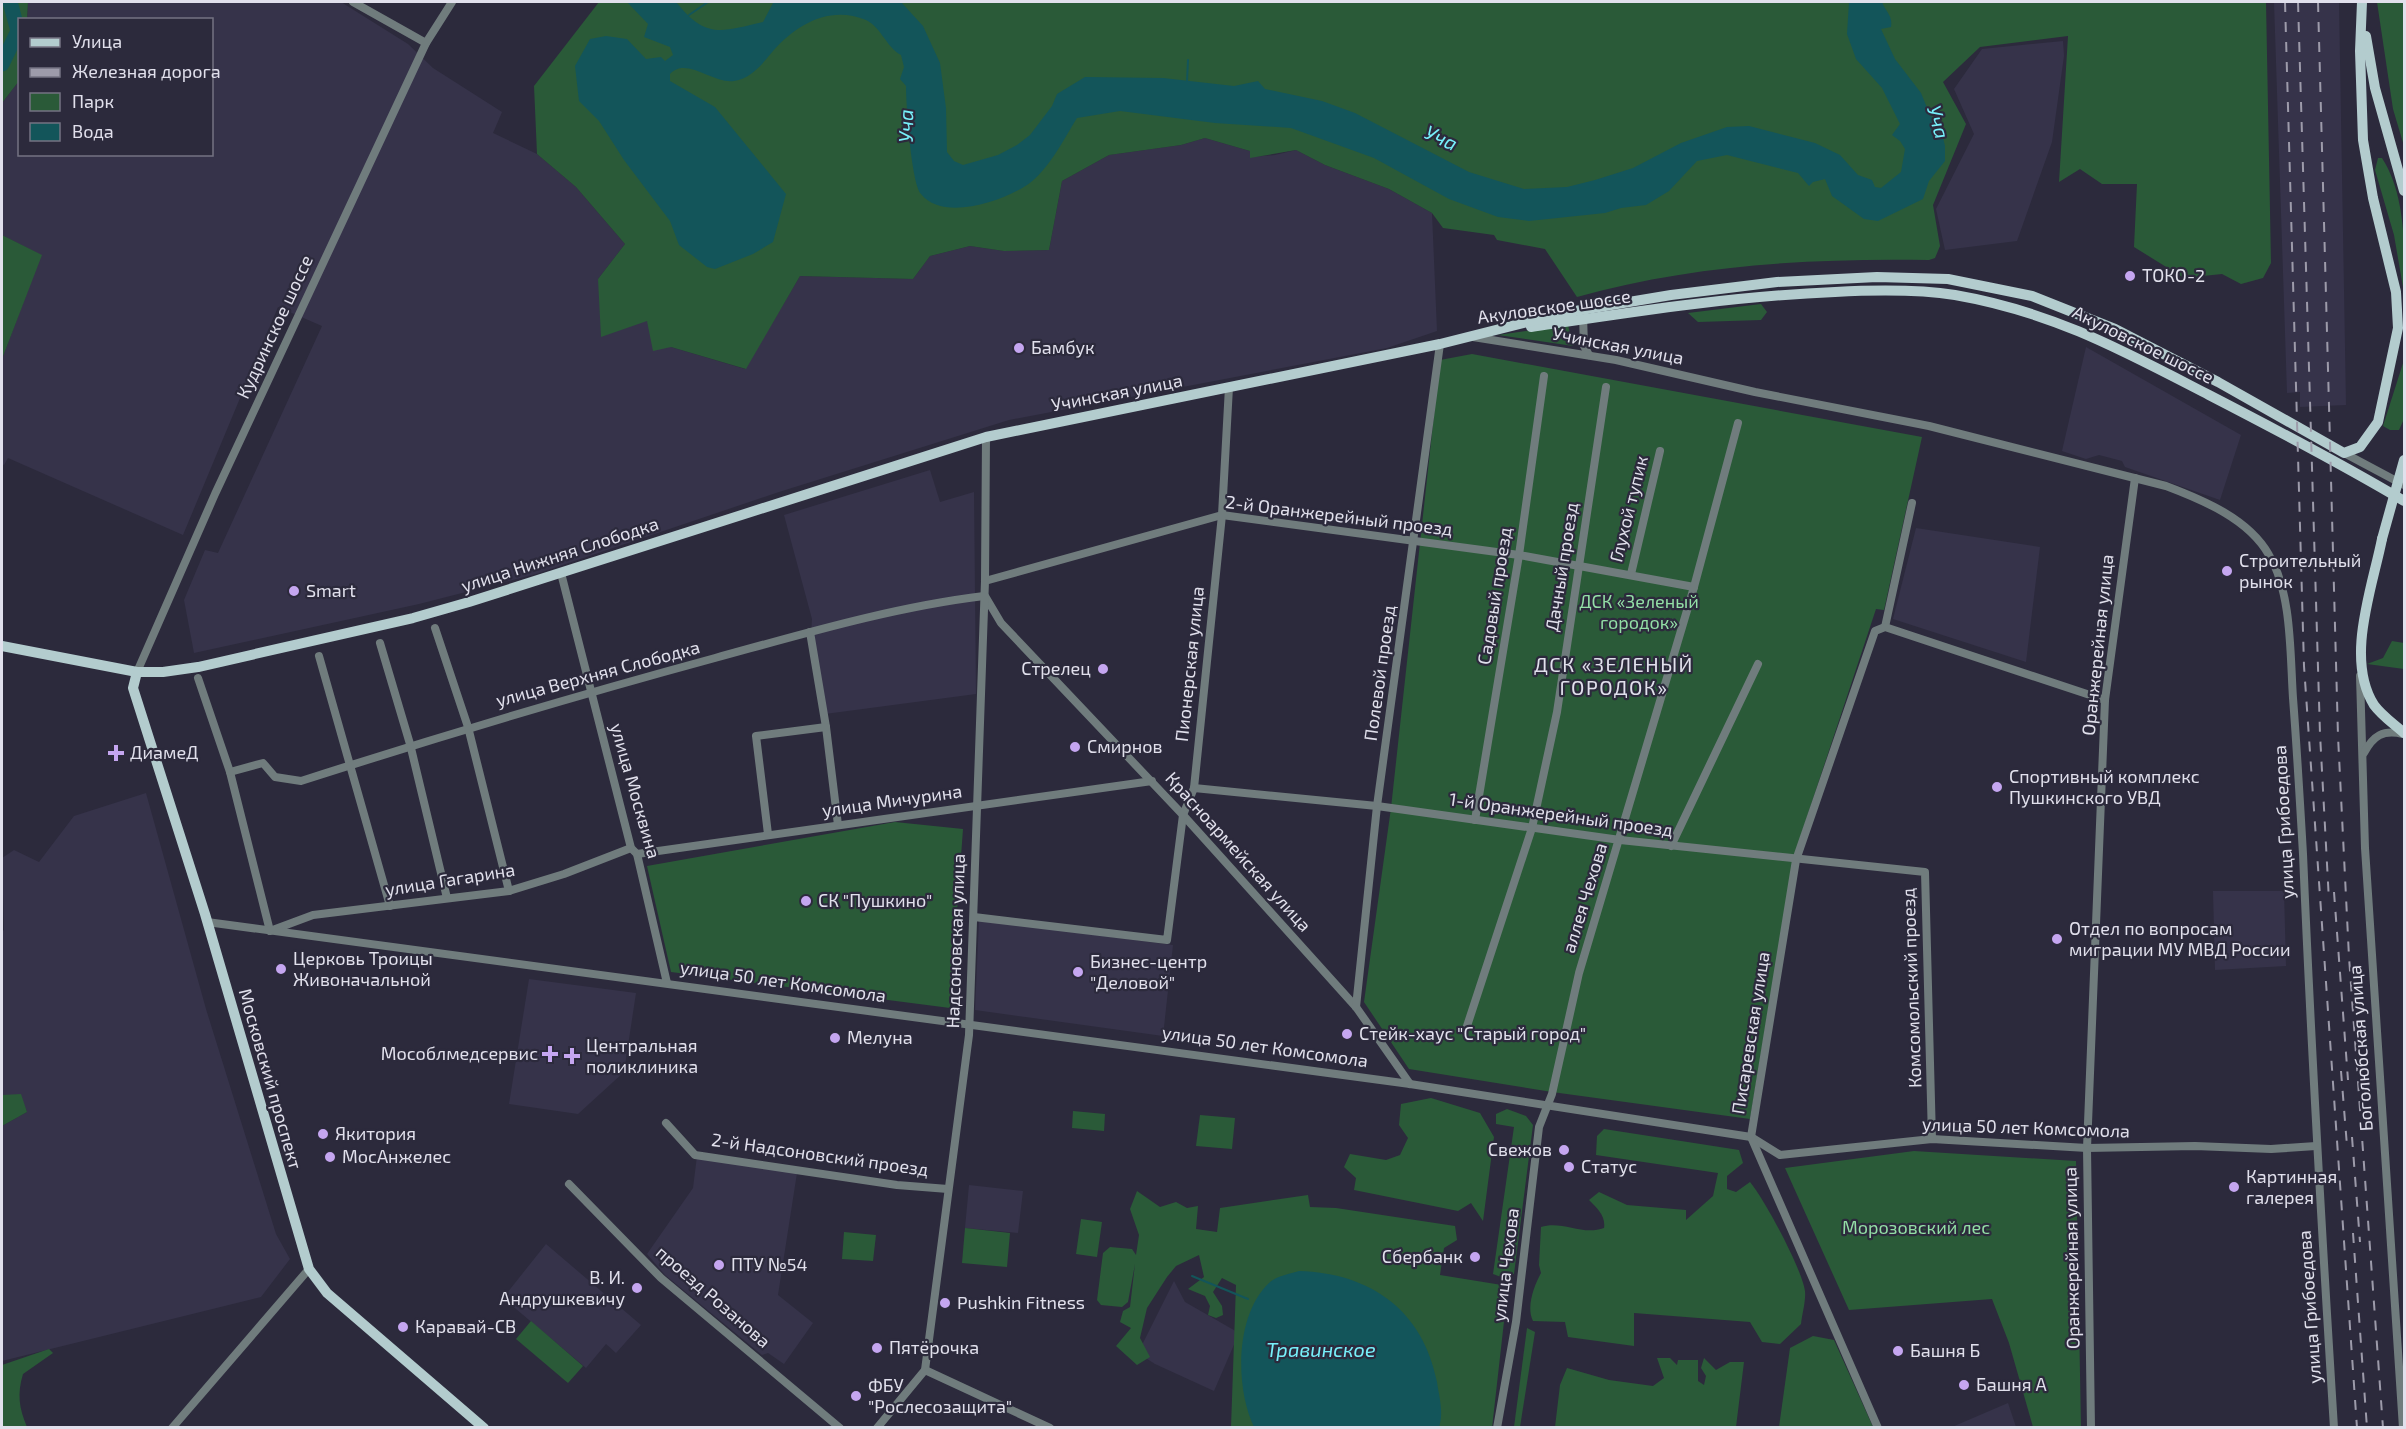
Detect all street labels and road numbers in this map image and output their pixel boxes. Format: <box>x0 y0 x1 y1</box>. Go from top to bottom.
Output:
street label: Кудринское шоссе <box>231 251 317 402</box>
street label: Акуловское шоссе <box>1476 284 1632 328</box>
street label: Акуловское шоссе <box>2069 300 2218 388</box>
street label: Учинская улица <box>1551 322 1686 369</box>
street label: Учинская улица <box>1049 369 1184 416</box>
street label: Глухой тупик <box>1604 453 1652 564</box>
street label: 2-й Оранжерейный проезд <box>1224 490 1454 540</box>
street label: Дачный проезд <box>1540 501 1582 633</box>
street label: улица Нижняя Слободка <box>458 512 661 596</box>
street label: Садовый проезд <box>1472 526 1516 666</box>
street label: Оранжерейная улица <box>2077 553 2117 737</box>
street label: Пионерская улица <box>1170 585 1208 743</box>
street label: Полевой проезд <box>1359 603 1399 742</box>
street label: улица Верхняя Слободка <box>493 635 702 711</box>
street label: улица Москвина <box>606 720 666 861</box>
street label: улица Грибоедова <box>2268 745 2298 899</box>
street label: Красноармейская улица <box>1161 767 1316 936</box>
street label: улица Мичурина <box>820 779 963 821</box>
street label: 1-й Оранжерейный проезд <box>1448 787 1674 841</box>
street label: аллея Чехова <box>1557 840 1611 955</box>
street label: Надсоновская улица <box>941 853 969 1029</box>
street label: улица Гагарина <box>383 858 516 900</box>
street label: Комсомольский проезд <box>1897 888 1925 1088</box>
street label: Писаревская улица <box>1726 950 1774 1116</box>
street label: улица 50 лет Комсомола <box>679 956 888 1006</box>
street label: Боголюбская улица <box>2343 964 2377 1132</box>
street label: Московский проспект <box>235 986 307 1172</box>
street label: улица 50 лет Комсомола <box>1161 1021 1370 1071</box>
street label: улица 50 лет Комсомола <box>1922 1112 2130 1142</box>
street label: 2-й Надсоновский проезд <box>710 1128 930 1180</box>
street label: Оранжерейная улица <box>2058 1167 2084 1349</box>
street label: улица Чехова <box>1487 1207 1523 1323</box>
street label: улица Грибоедова <box>2293 1230 2325 1385</box>
street label: проезд Розанова <box>652 1241 775 1352</box>

